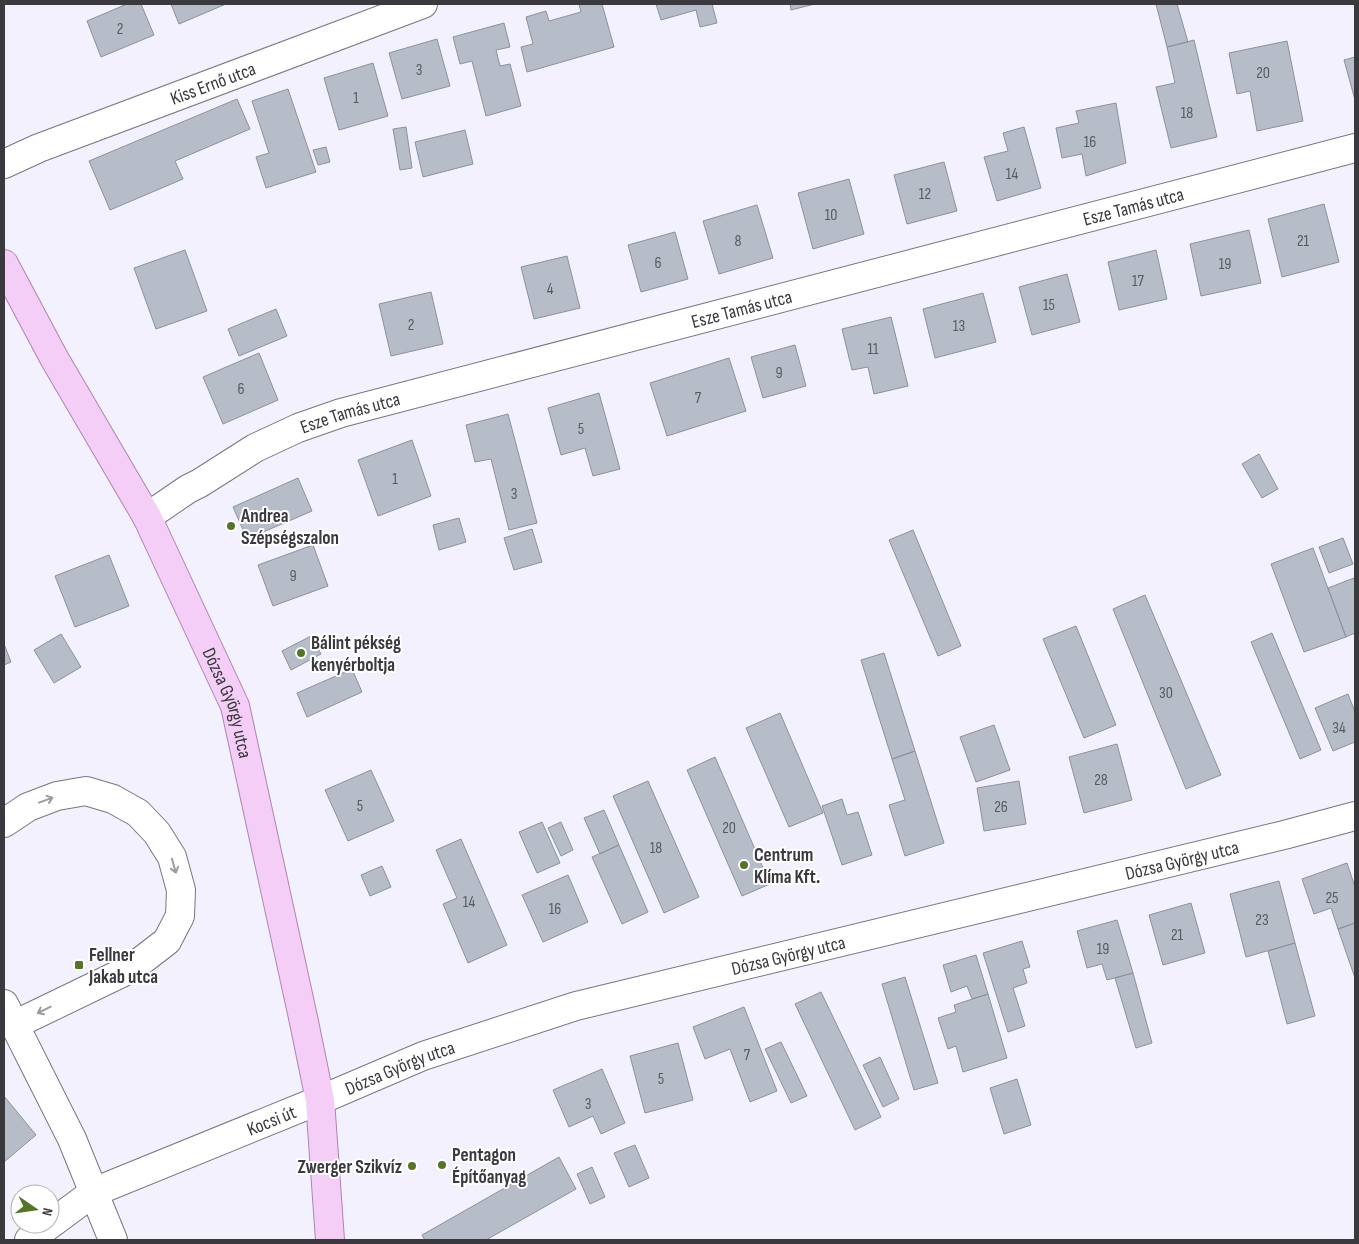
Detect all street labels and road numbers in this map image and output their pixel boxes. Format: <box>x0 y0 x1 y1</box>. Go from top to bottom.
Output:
street label: Kiss Ernő utca <box>167 58 259 111</box>
street label: Esze Tamás utca <box>1081 183 1186 232</box>
street label: Esze Tamás utca <box>689 286 795 334</box>
street label: Esze Tamás utca <box>297 388 403 439</box>
street label: Dózsa György utca <box>197 644 256 761</box>
street label: Dózsa György utca <box>1123 836 1241 886</box>
street label: Dózsa György utca <box>729 931 848 981</box>
street label: Dózsa György utca <box>342 1036 458 1101</box>
street label: Kocsi út <box>244 1101 300 1142</box>

